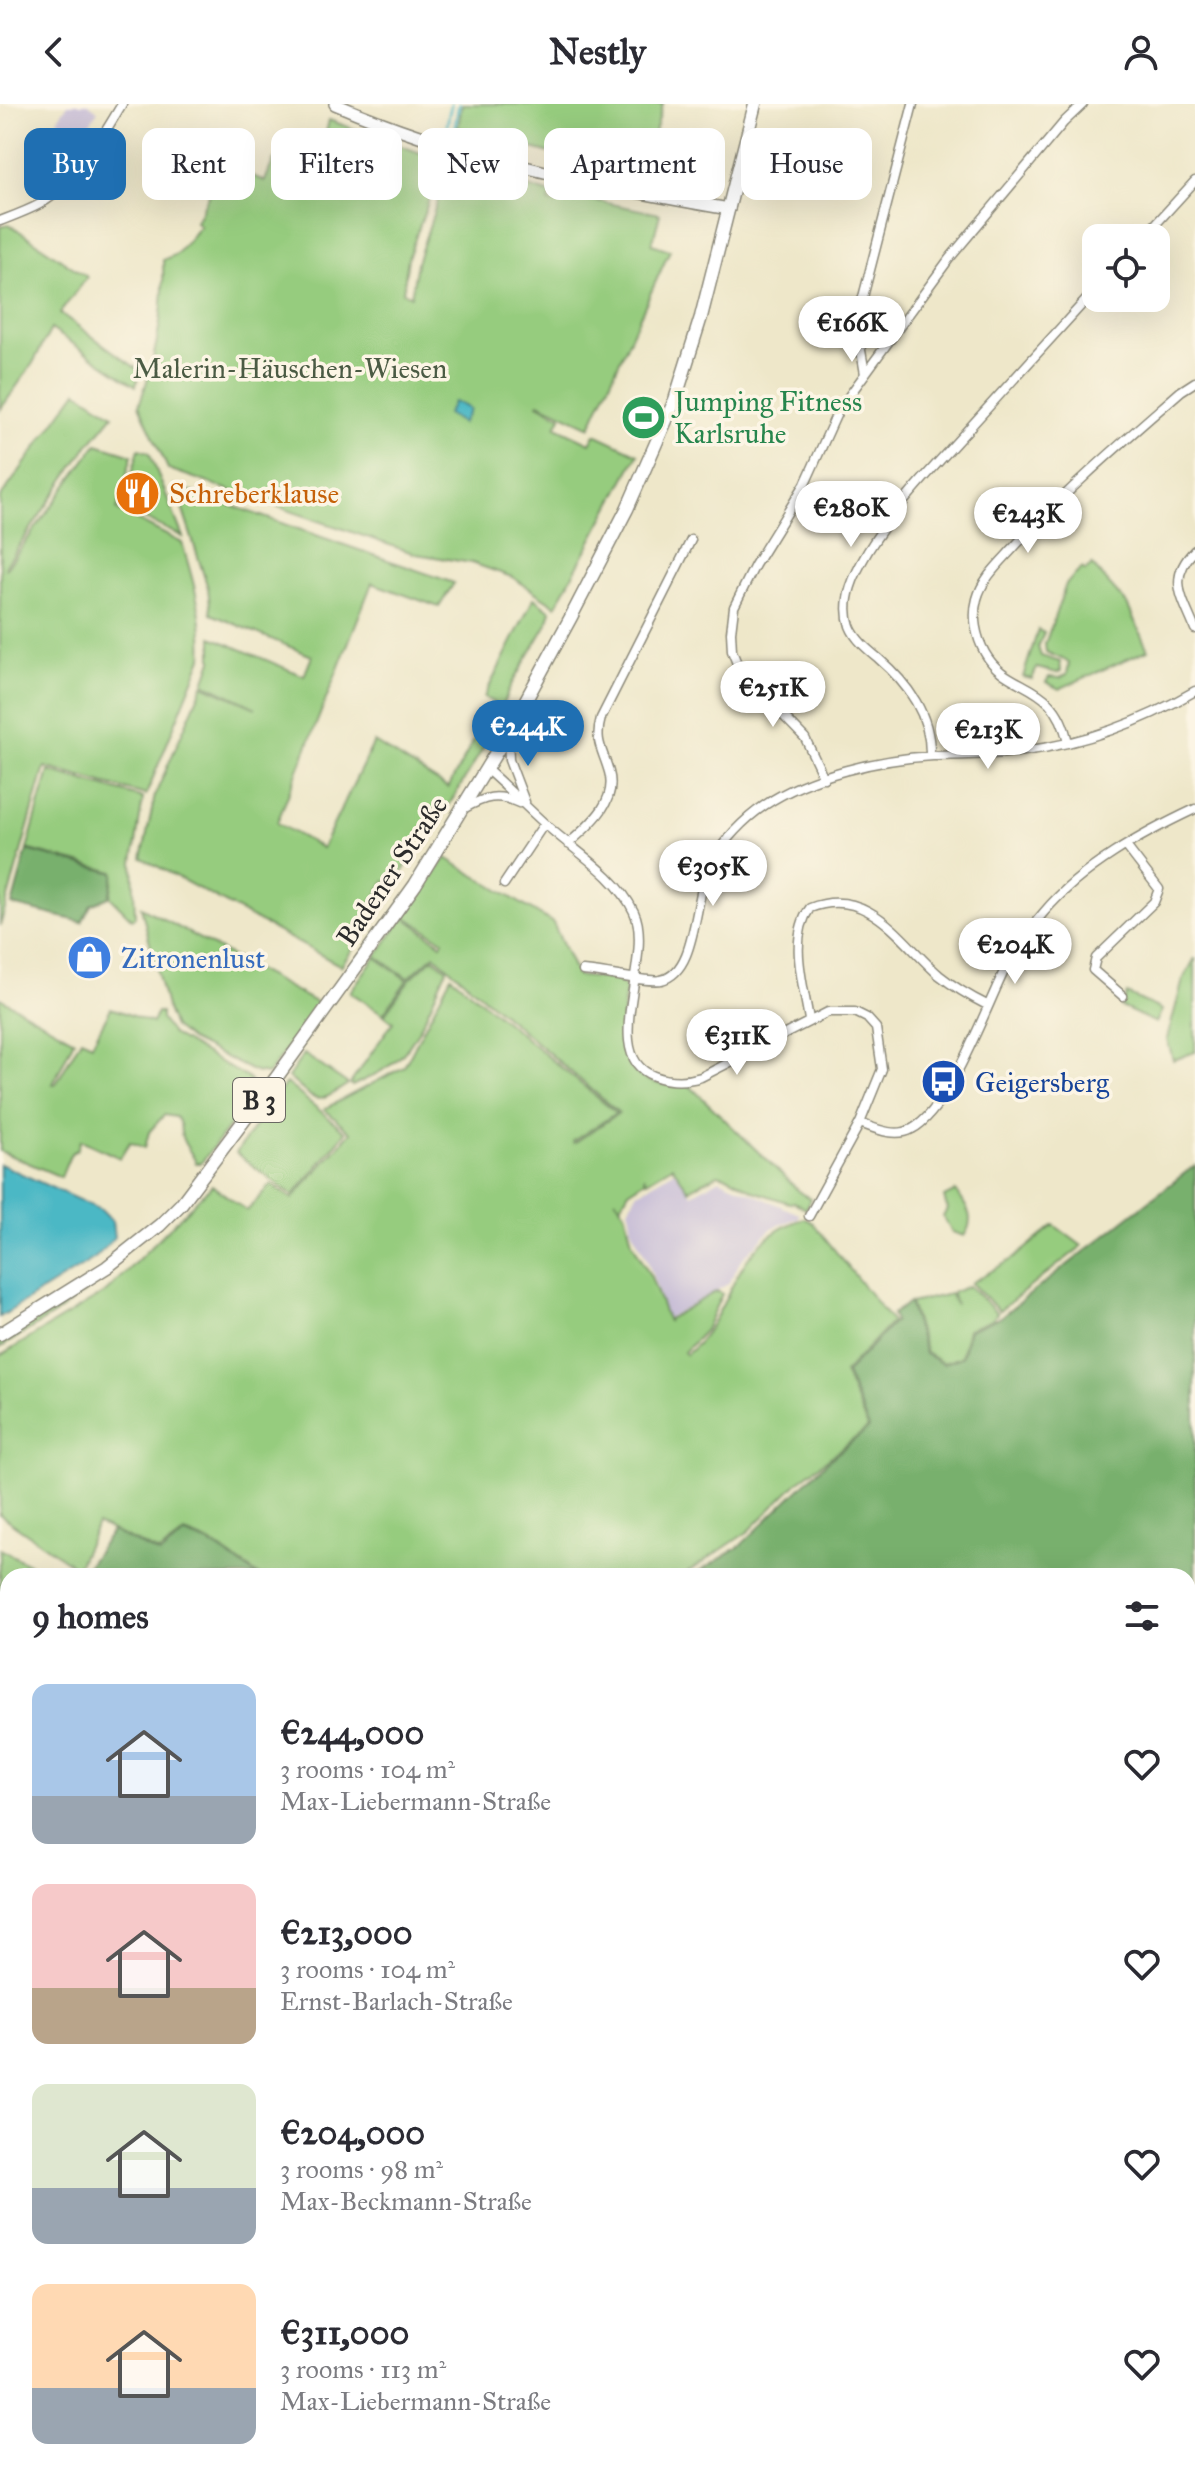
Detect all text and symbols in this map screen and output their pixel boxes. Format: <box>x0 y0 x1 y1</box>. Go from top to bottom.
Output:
icon: back <box>32 30 76 74</box>
text: Nestly <box>549 30 646 74</box>
icon: person <box>1119 30 1163 74</box>
chip: Buy <box>24 128 126 200</box>
chip: Rent <box>142 128 255 200</box>
chip: Filters <box>271 128 402 200</box>
chip: New <box>418 128 528 200</box>
chip: Apartment <box>544 128 725 200</box>
chip: House <box>741 128 872 200</box>
map controls <box>1082 224 1170 312</box>
button: locate <box>1082 224 1170 312</box>
pin: €166K <box>796 296 908 364</box>
text: €166K <box>816 306 888 338</box>
park label: Malerin-Häuschen-Wiesen <box>133 351 447 386</box>
place label: Jumping Fitness Karlsruhe <box>671 384 862 451</box>
sports icon: Jumping Fitness Karlsruhe <box>619 393 667 441</box>
restaurant icon: Schreberklause <box>114 469 162 517</box>
place label: Schreberklause <box>169 476 339 511</box>
pin: €280K <box>795 481 907 549</box>
pin: €243K <box>972 487 1084 555</box>
text: €280K <box>813 491 889 523</box>
text: €243K <box>992 497 1064 529</box>
pin: €251K <box>717 661 829 729</box>
text: €251K <box>738 671 808 703</box>
pin: €244K <box>472 700 584 768</box>
pin: €213K <box>932 703 1044 771</box>
text: €244K <box>490 710 566 742</box>
text: €213K <box>954 713 1022 745</box>
street label: Badener Straße <box>329 789 455 953</box>
pin: €305K <box>657 840 769 908</box>
text: €305K <box>677 850 749 882</box>
pin: €204K <box>959 918 1071 986</box>
text: €204K <box>977 928 1053 960</box>
shop icon: Zitronenlust <box>66 934 114 982</box>
place label: Zitronenlust <box>121 941 265 976</box>
pin: €311K <box>681 1009 793 1077</box>
text: €311K <box>704 1019 770 1051</box>
bus stop icon: Geigersberg <box>920 1058 968 1106</box>
place label: Geigersberg <box>975 1065 1110 1100</box>
road number: B 3 <box>233 1078 285 1122</box>
icon: filters <box>1120 1594 1164 1638</box>
text: 9 homes <box>32 1596 149 1637</box>
text: €244,000 <box>280 1712 424 1753</box>
icon: home <box>96 1716 192 1812</box>
icon: heart <box>1120 1742 1164 1786</box>
text: 3 rooms · 104 m² <box>280 1753 455 1785</box>
text: Max-Liebermann-Straße <box>280 1785 551 1817</box>
text: €213,000 <box>280 1912 413 1953</box>
icon: home <box>96 1916 192 2012</box>
icon: heart <box>1120 1942 1164 1986</box>
text: 3 rooms · 104 m² <box>280 1953 455 1985</box>
text: Ernst-Barlach-Straße <box>280 1985 513 2017</box>
text: €204,000 <box>280 2112 425 2153</box>
icon: home <box>96 2116 192 2212</box>
icon: heart <box>1120 2142 1164 2186</box>
text: 3 rooms · 98 m² <box>280 2153 443 2185</box>
text: Max-Beckmann-Straße <box>280 2185 532 2217</box>
text: €311,000 <box>280 2312 409 2353</box>
icon: home <box>96 2316 192 2412</box>
icon: heart <box>1120 2342 1164 2386</box>
text: 3 rooms · 113 m² <box>280 2353 446 2385</box>
text: Max-Liebermann-Straße <box>280 2385 551 2417</box>

